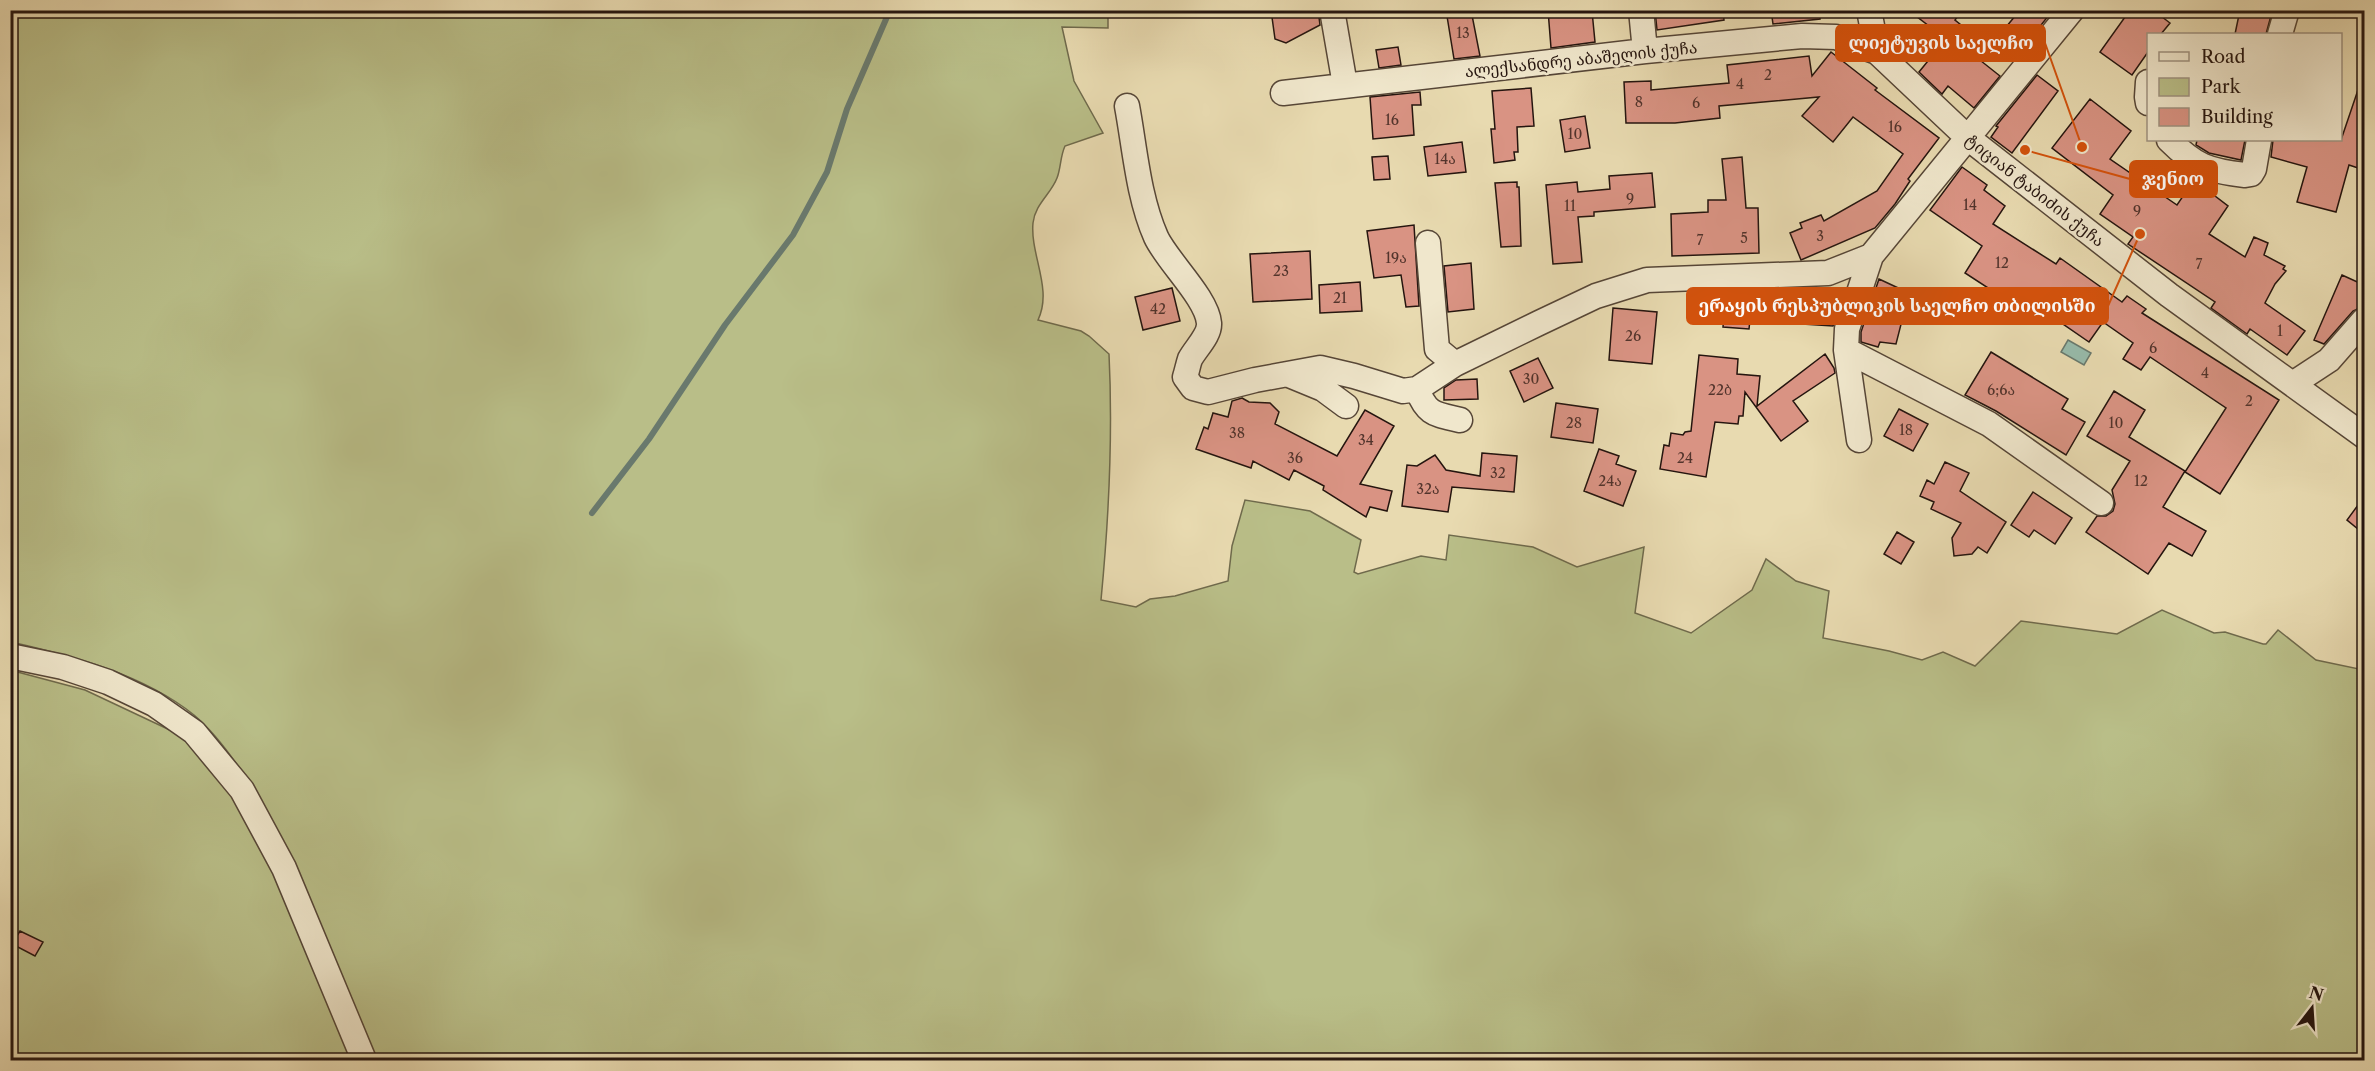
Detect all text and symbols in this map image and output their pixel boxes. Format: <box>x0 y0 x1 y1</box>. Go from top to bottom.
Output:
house number: 13 <box>1456 24 1470 42</box>
callout: ლიეტუვის საელჩო <box>1836 25 2045 61</box>
text: ლიეტუვის საელჩო <box>1849 32 2033 54</box>
legend <box>2147 33 2342 141</box>
street label: ალექსანდრე აბაშელის ქუჩა <box>1464 37 1698 81</box>
text: Road <box>2201 46 2246 68</box>
house number: 2 <box>1764 66 1772 84</box>
house number: 4 <box>1736 75 1744 93</box>
text: Park <box>2201 76 2242 98</box>
house number: 8 <box>1635 93 1643 111</box>
house number: 6 <box>1692 94 1700 112</box>
text: Building <box>2201 106 2273 128</box>
house number: 16 <box>1385 111 1399 129</box>
house number: 16 <box>1888 118 1902 136</box>
house number: 10 <box>1568 125 1582 143</box>
street label: ტიციან ტაბიძის ქუჩა <box>1961 129 2109 251</box>
house number: 14ა <box>1434 150 1456 168</box>
callout: ჯენიო <box>2130 161 2217 197</box>
text: ჯენიო <box>2142 168 2204 190</box>
house number: 9 <box>1626 190 1634 208</box>
house number: 14 <box>1963 196 1977 214</box>
house number: 11 <box>1564 197 1576 215</box>
house number: 9 <box>2133 202 2141 220</box>
house number: 3 <box>1816 227 1824 245</box>
house number: 5 <box>1740 229 1748 247</box>
house number: 7 <box>1697 231 1704 249</box>
house number: 19ა <box>1385 249 1407 267</box>
house number: 12 <box>1995 254 2009 272</box>
house number: 7 <box>2196 255 2203 273</box>
house number: 23 <box>1273 262 1289 280</box>
callout: ერაყის რესპუბლიკის საელჩო თბილისში <box>1687 288 2108 324</box>
house number: 21 <box>1333 289 1347 307</box>
text: ერაყის რესპუბლიკის საელჩო თბილისში <box>1699 295 2095 317</box>
house number: 42 <box>1150 300 1166 318</box>
house number: 1 <box>2277 322 2283 340</box>
house number: 26 <box>1625 327 1641 345</box>
house number: 6 <box>2149 339 2157 357</box>
house number: 4 <box>2201 364 2209 382</box>
house number: 30 <box>1523 370 1539 388</box>
house number: 22ბ <box>1708 381 1732 399</box>
house number: 6;6ა <box>1987 381 2015 399</box>
house number: 2 <box>2245 392 2253 410</box>
house number: 28 <box>1566 414 1582 432</box>
house number: 10 <box>2109 414 2123 432</box>
house number: 18 <box>1899 421 1913 439</box>
house number: 38 <box>1229 424 1245 442</box>
house number: 34 <box>1358 431 1374 449</box>
house number: 36 <box>1287 449 1303 467</box>
house number: 24 <box>1677 449 1693 467</box>
house number: 32 <box>1490 464 1506 482</box>
house number: 24ა <box>1598 472 1622 490</box>
house number: 12 <box>2134 472 2148 490</box>
house number: 32ა <box>1416 480 1440 498</box>
north arrow <box>2282 978 2342 1038</box>
text: N <box>2307 982 2326 1005</box>

